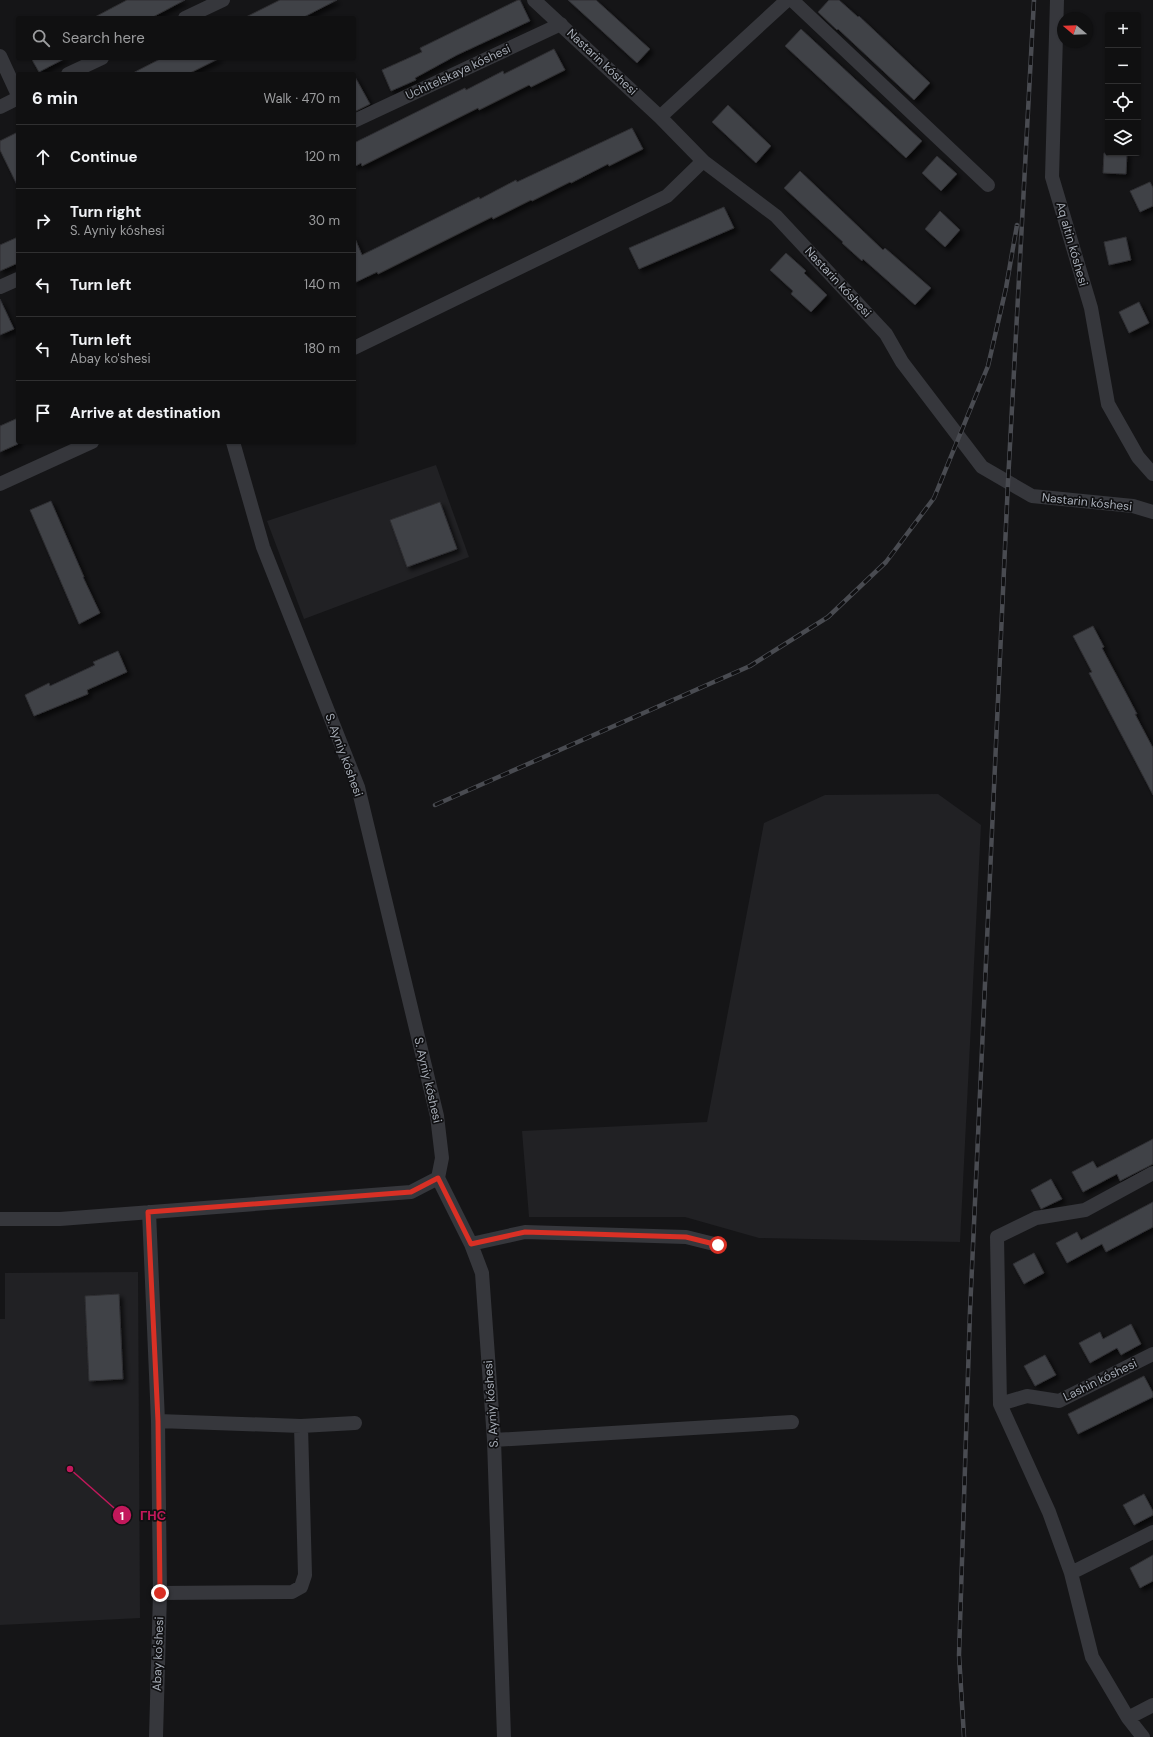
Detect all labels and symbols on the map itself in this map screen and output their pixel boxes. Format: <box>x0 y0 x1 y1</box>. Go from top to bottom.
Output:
north arrow <box>1057 12 1093 48</box>
street label: Nastarin kóshesi <box>563 25 641 99</box>
street label: Uchitelskaya kóshesi <box>403 41 513 103</box>
street label: Aq altin kóshesi <box>1052 200 1092 288</box>
street label: Nastarin kóshesi <box>801 243 875 321</box>
street label: Nastarin kóshesi <box>1041 489 1133 515</box>
street label: S. Ayniy kóshesi <box>322 711 367 799</box>
street label: S. Ayniy kóshesi <box>410 1036 446 1125</box>
route start <box>709 1236 727 1254</box>
street label: Lashin kóshesi <box>1060 1355 1140 1405</box>
street label: S. Ayniy kóshesi <box>480 1360 502 1448</box>
callout: ГНС <box>112 1503 174 1528</box>
text: ГНС <box>140 1507 167 1524</box>
text: 1 <box>120 1508 124 1524</box>
route end <box>151 1584 169 1602</box>
street label: Abay ko'shesi <box>149 1616 167 1691</box>

